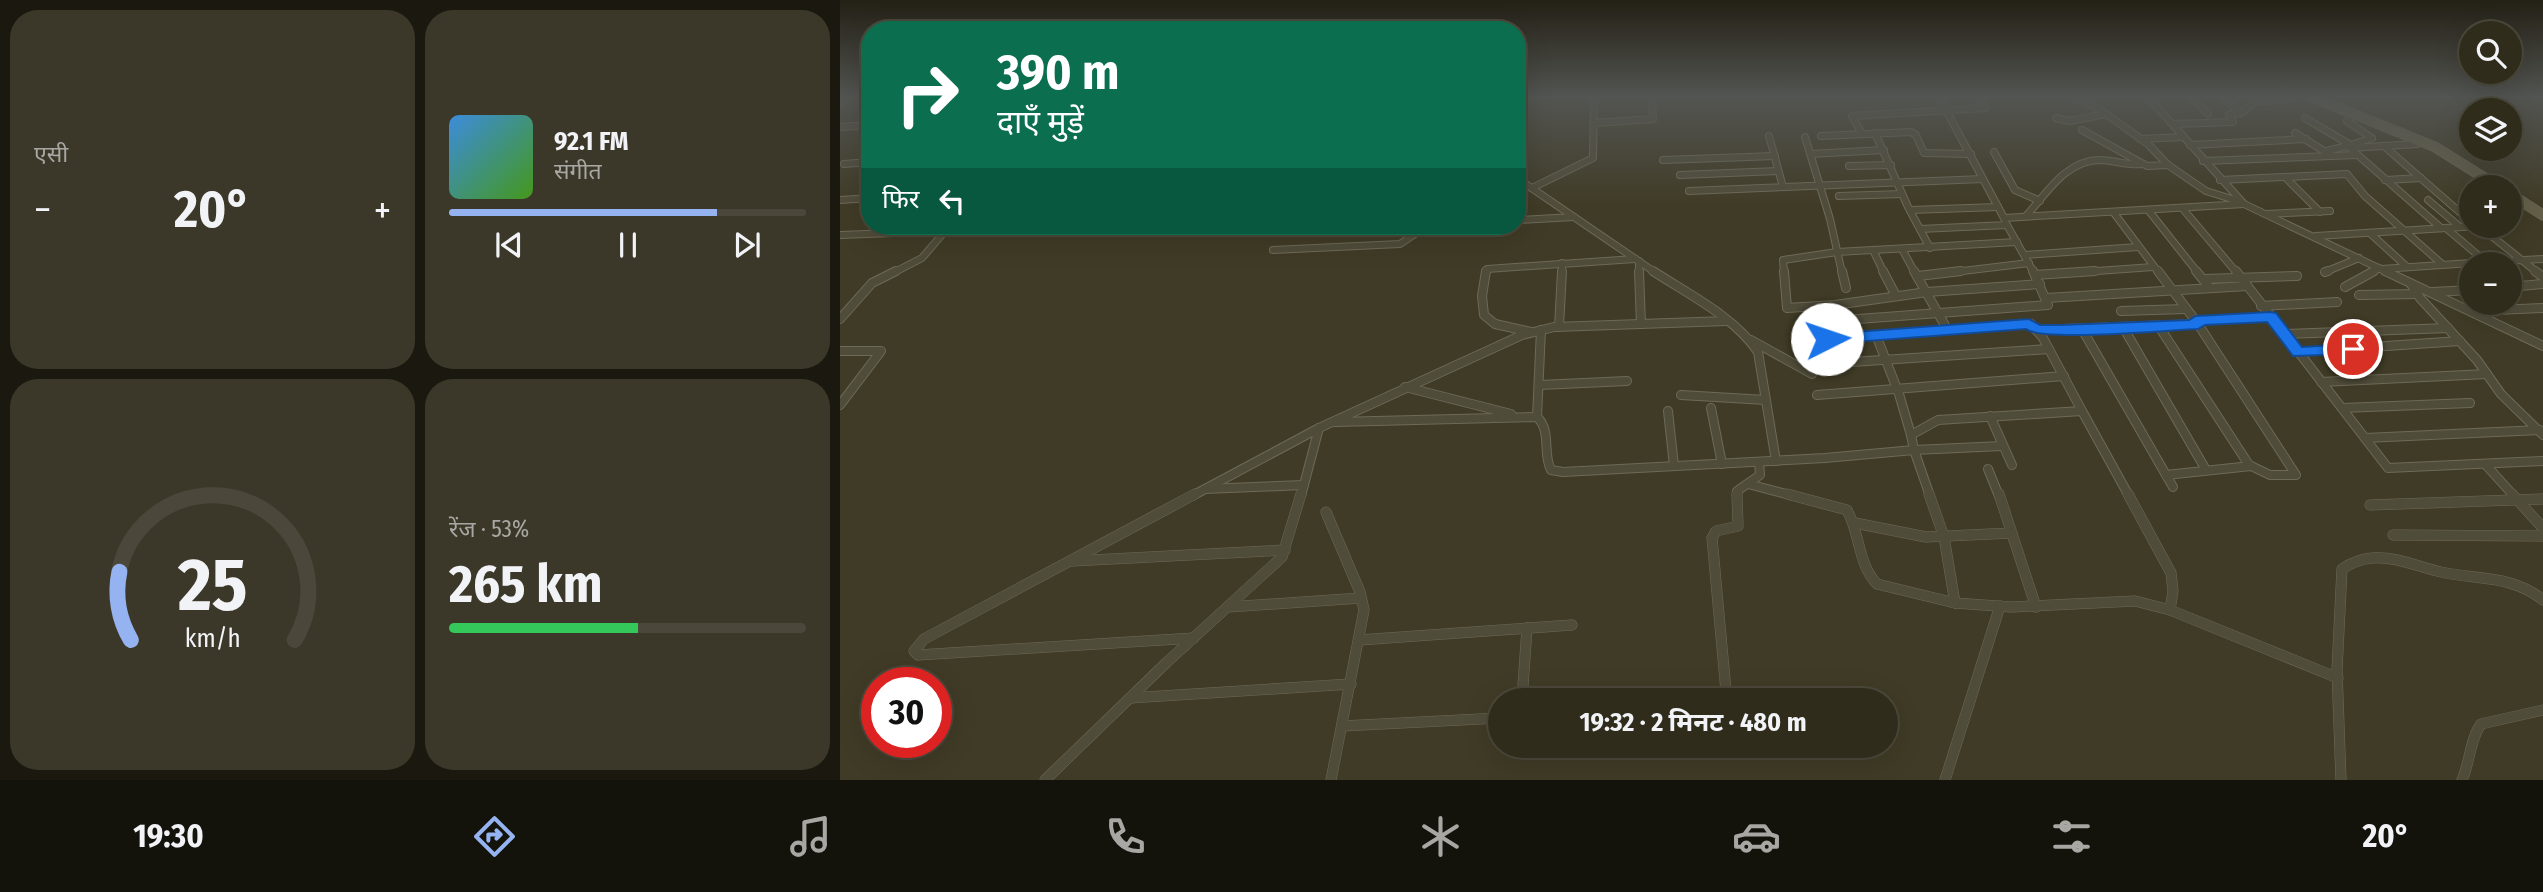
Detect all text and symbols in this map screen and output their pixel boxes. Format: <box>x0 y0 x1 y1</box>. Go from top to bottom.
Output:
map controls <box>2459 21 2522 315</box>
button: search <box>2459 21 2522 84</box>
text: 390 m <box>997 43 1119 102</box>
icon: right <box>882 49 973 140</box>
button: layers <box>2459 98 2522 161</box>
text: दाएँ मुड़ें <box>997 103 1084 141</box>
text: 92.1 FM <box>554 126 628 157</box>
text: एसी <box>34 140 68 168</box>
text: संगीत <box>554 157 602 185</box>
button: + <box>2459 175 2522 238</box>
text: 20° <box>174 178 251 241</box>
icon: left <box>933 182 971 220</box>
text: फिर <box>882 184 919 215</box>
text: − <box>34 187 51 233</box>
text: + <box>374 187 391 233</box>
icon: previous <box>490 226 528 264</box>
icon: pause <box>609 226 647 264</box>
icon: next <box>728 226 766 264</box>
button: − <box>2459 252 2522 315</box>
position arrow <box>1790 302 1864 376</box>
pin <box>2323 319 2383 379</box>
icon: arrive <box>2334 330 2372 368</box>
text: रेंज · 53% <box>449 515 529 543</box>
text: 25 <box>177 543 247 630</box>
text: 265 km <box>449 553 603 616</box>
text: km/h <box>185 624 240 654</box>
speed limit sign: 30 <box>861 667 952 758</box>
text: 19:32 · 2 मिनट · 480 m <box>1579 707 1807 738</box>
icon: directions <box>470 812 519 861</box>
icon: music <box>786 812 835 861</box>
icon: phone <box>1101 812 1150 861</box>
icon: climate <box>1416 812 1465 861</box>
icon: car <box>1732 812 1781 861</box>
icon: filters <box>2047 812 2096 861</box>
text: 19:30 <box>133 817 204 855</box>
text: 20° <box>2362 817 2410 855</box>

